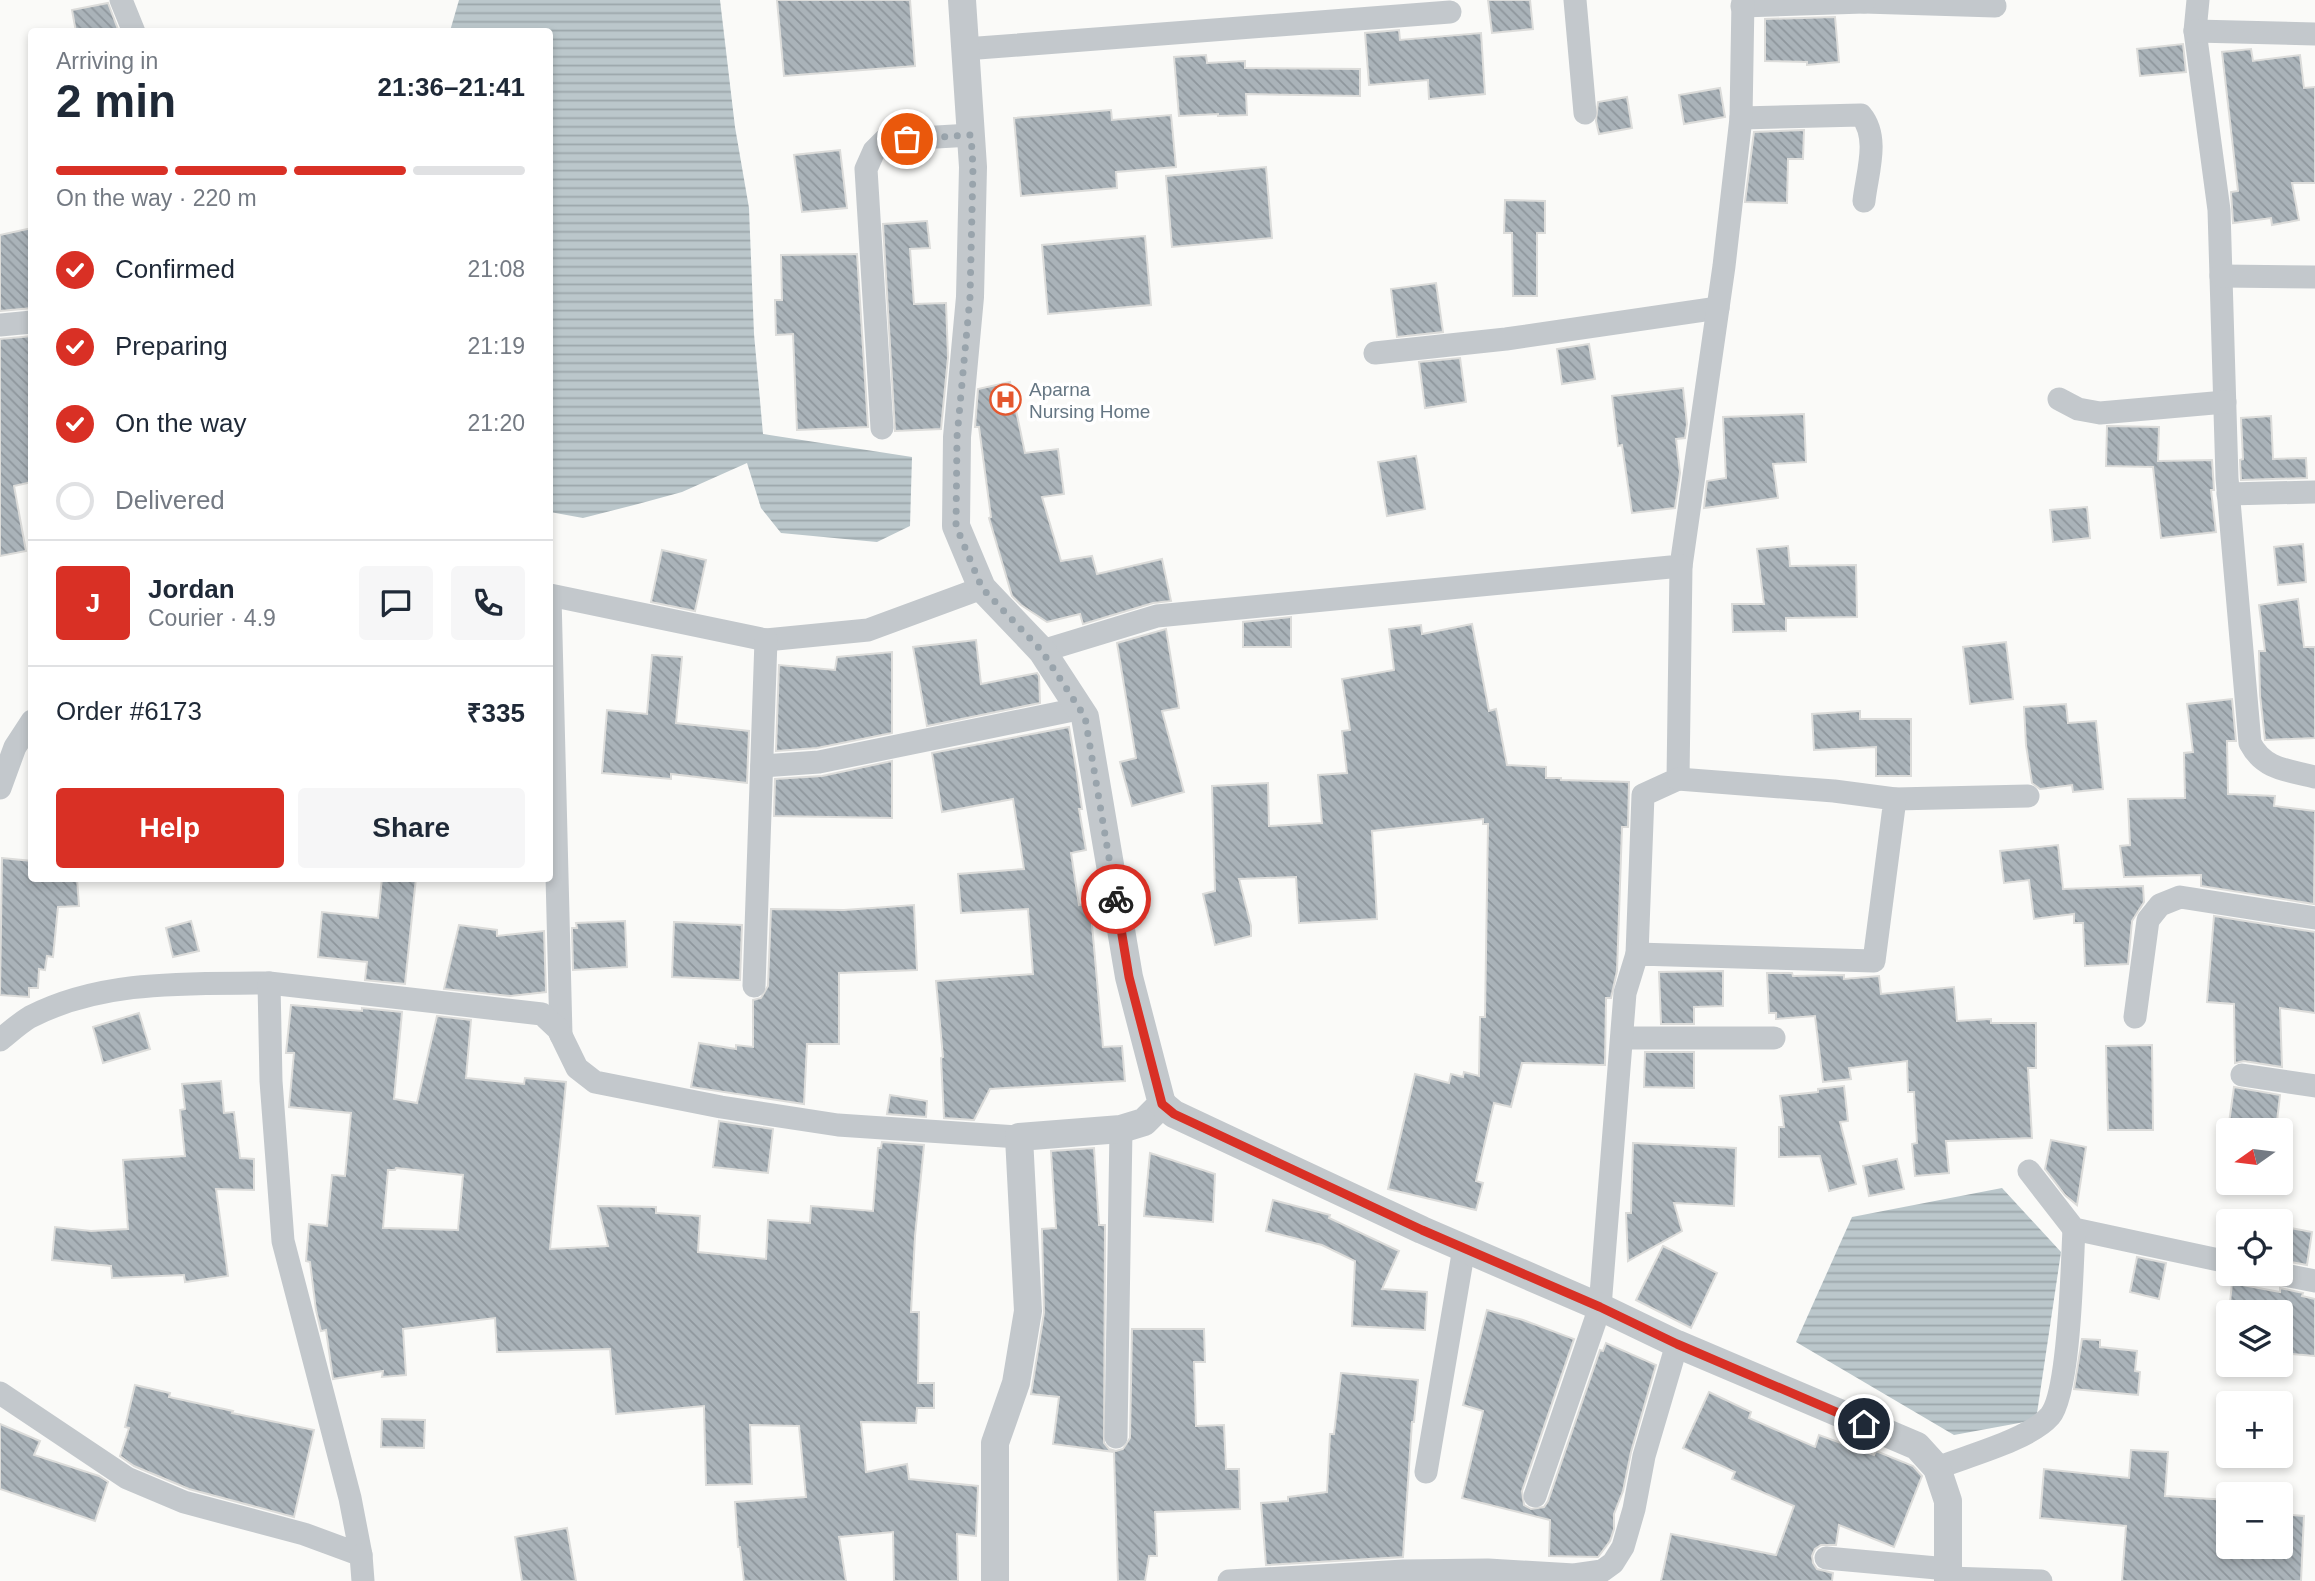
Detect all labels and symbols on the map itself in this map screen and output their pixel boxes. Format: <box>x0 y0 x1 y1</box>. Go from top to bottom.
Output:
pin <box>877 109 937 169</box>
place label: Aparna Nursing Home <box>1029 379 1150 422</box>
hospital icon: Aparna Nursing Home <box>989 383 1023 417</box>
courier <box>1081 864 1151 934</box>
north arrow <box>2216 1118 2292 1195</box>
pin <box>1834 1394 1894 1454</box>

